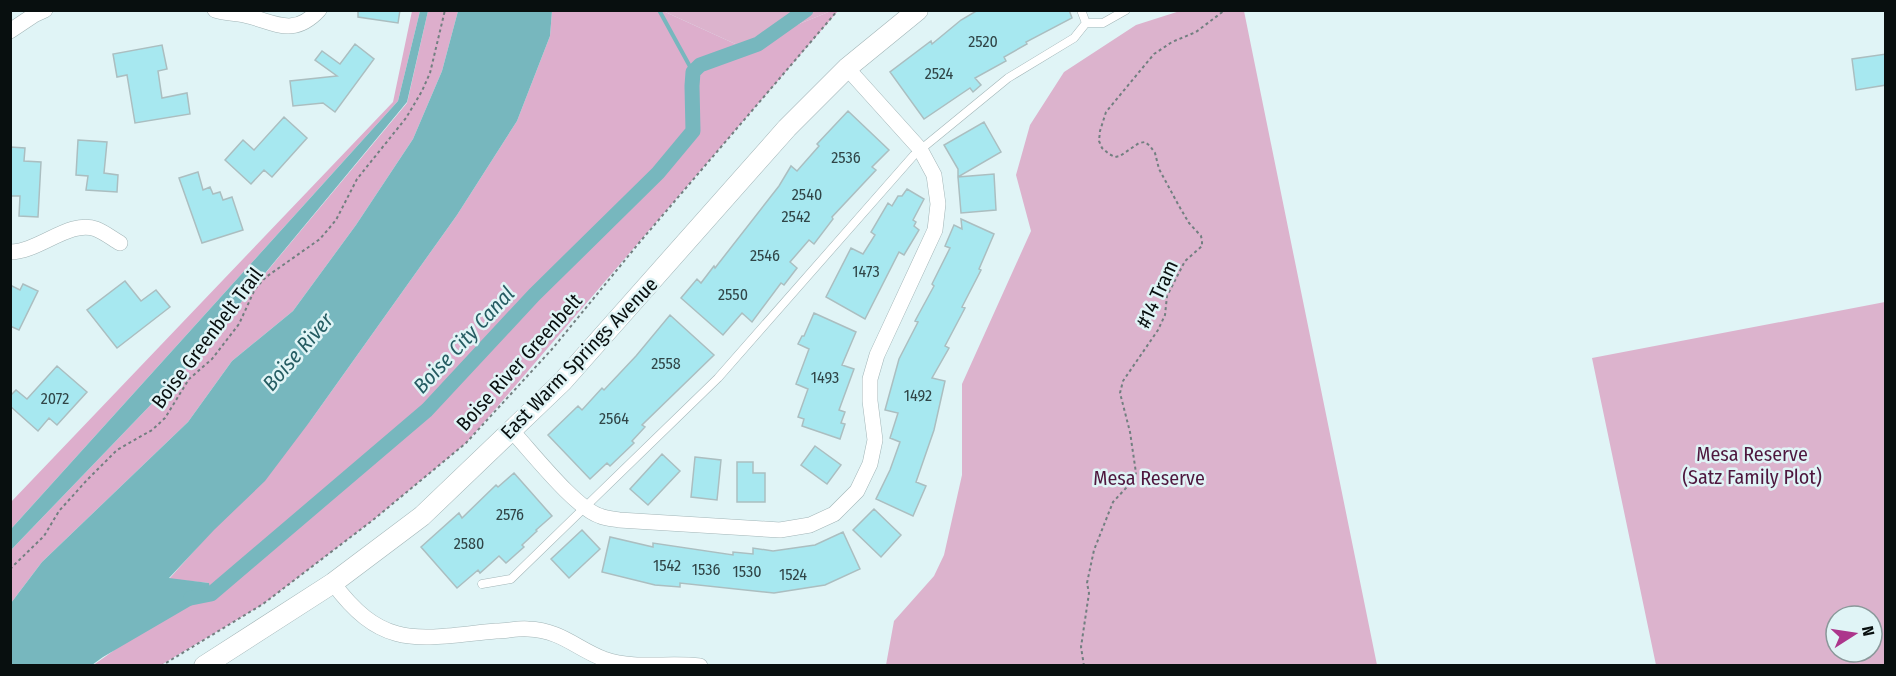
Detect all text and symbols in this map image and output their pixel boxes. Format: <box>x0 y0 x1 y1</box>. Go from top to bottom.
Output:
house number: 2520 <box>968 32 998 51</box>
house number: 2524 <box>925 64 954 83</box>
house number: 2536 <box>831 148 861 167</box>
house number: 2540 <box>792 185 822 204</box>
house number: 2542 <box>782 207 811 226</box>
house number: 2546 <box>750 246 780 265</box>
street label: #14 Tram <box>1131 256 1183 332</box>
house number: 1473 <box>852 262 880 281</box>
street label: Boise Greenbelt Trail <box>146 263 268 413</box>
street label: East Warm Springs Avenue <box>496 272 662 444</box>
water label: Boise City Canal <box>408 281 520 399</box>
house number: 2550 <box>718 285 748 304</box>
street label: Boise River Greenbelt <box>451 288 587 436</box>
water label: Boise River <box>257 307 339 396</box>
house number: 2558 <box>651 354 681 373</box>
house number: 1493 <box>811 368 839 387</box>
house number: 1492 <box>904 386 932 405</box>
house number: 2072 <box>41 389 69 408</box>
house number: 2564 <box>599 409 629 428</box>
park label: Mesa Reserve (Satz Family Plot) <box>1682 442 1822 489</box>
park label: Mesa Reserve <box>1093 466 1205 490</box>
house number: 2576 <box>496 505 524 524</box>
house number: 2580 <box>454 534 484 553</box>
house number: 1542 <box>653 556 681 575</box>
house number: 1536 <box>692 560 720 579</box>
house number: 1530 <box>732 562 762 581</box>
house number: 1524 <box>779 565 807 584</box>
north arrow <box>1824 604 1884 664</box>
text: N <box>1858 624 1878 638</box>

